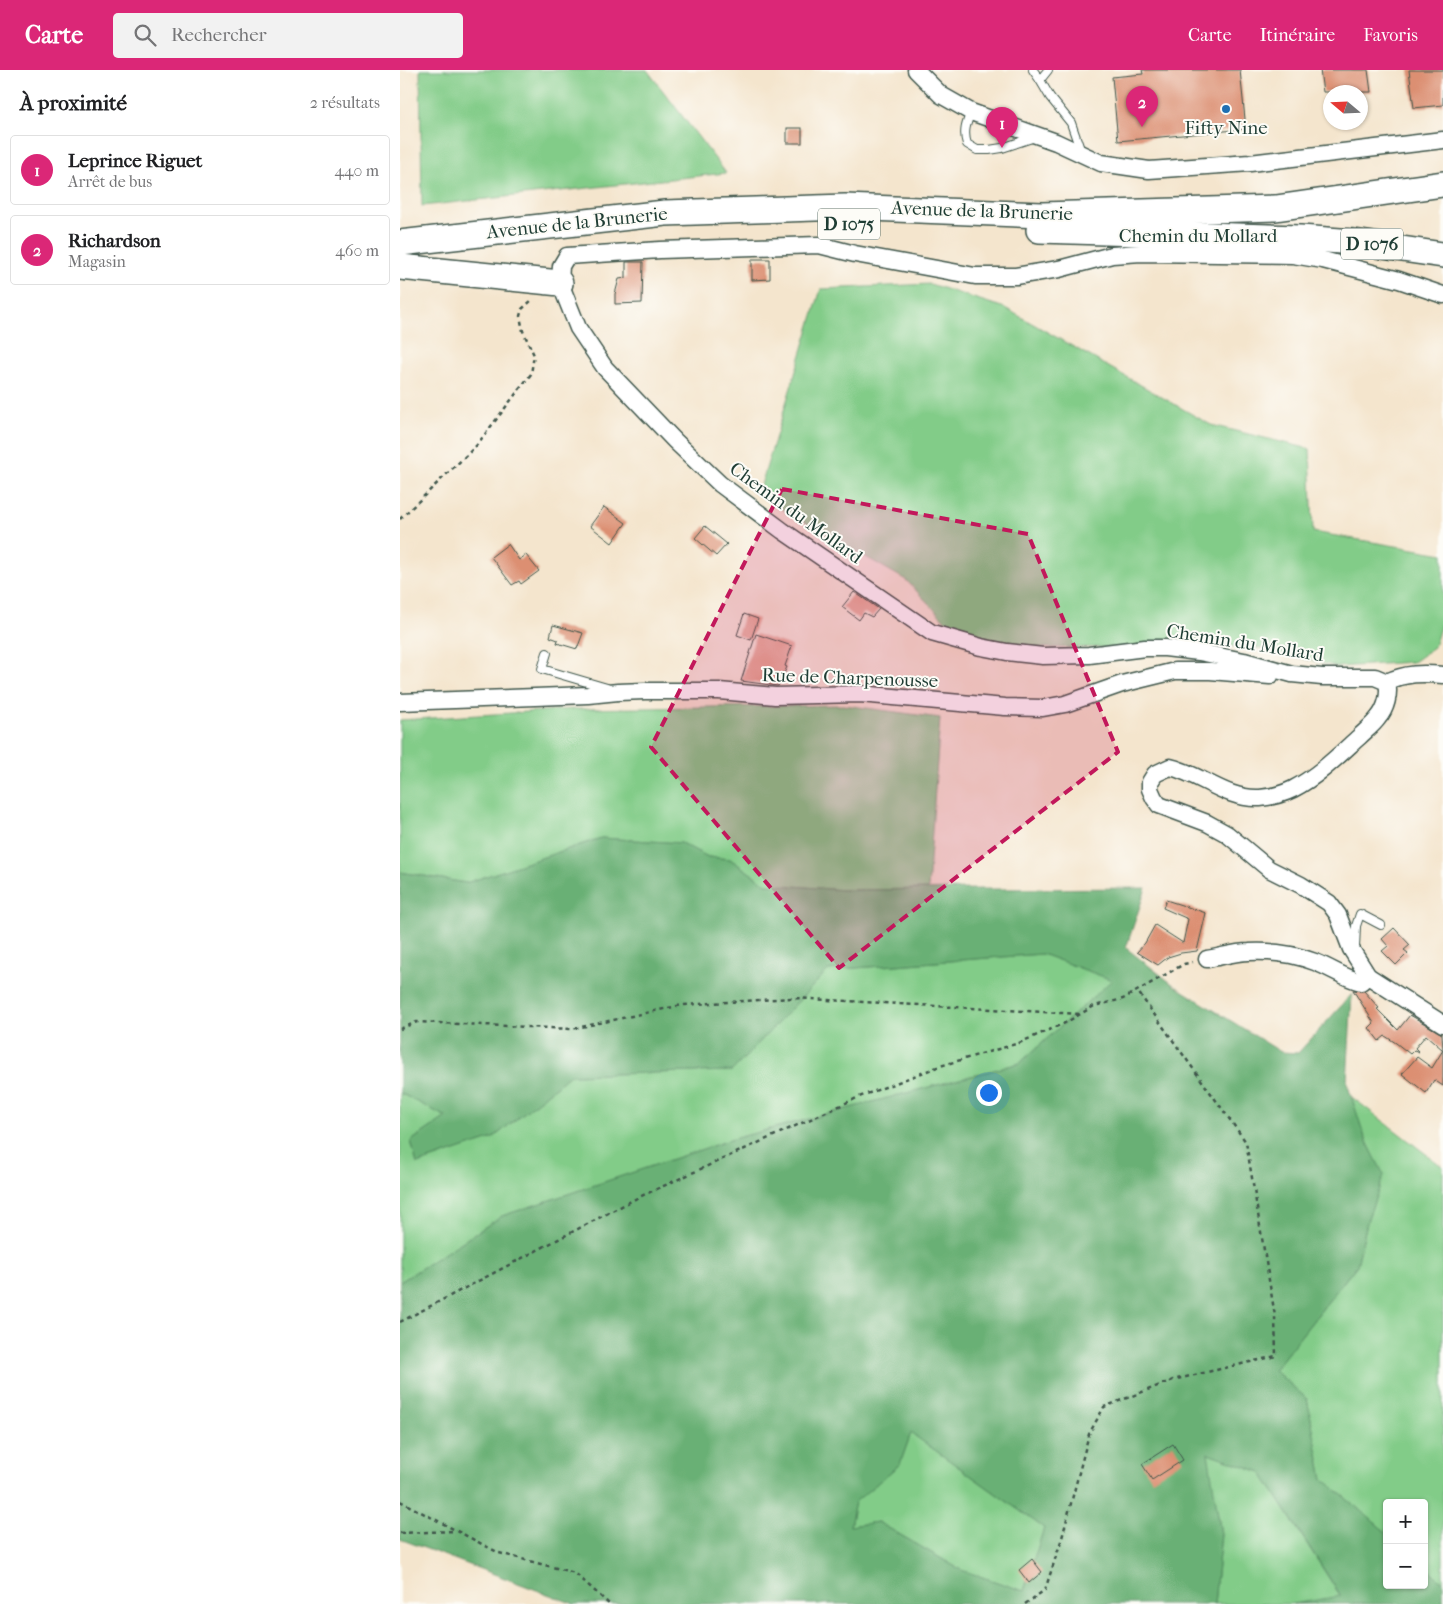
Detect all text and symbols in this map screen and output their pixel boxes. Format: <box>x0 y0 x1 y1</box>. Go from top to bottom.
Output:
search box <box>113 13 463 58</box>
text: Carte <box>25 21 83 49</box>
icon: search <box>131 21 159 49</box>
text: Rechercher <box>171 24 267 46</box>
text: Carte <box>1188 25 1232 46</box>
text: Itinéraire <box>1260 25 1335 46</box>
text: Favoris <box>1363 25 1418 46</box>
north arrow <box>1323 85 1368 130</box>
pin: 2 <box>1126 86 1158 127</box>
text: À proximité <box>20 91 127 115</box>
text: 2 résultats <box>310 93 380 112</box>
marker: Fifty Nine <box>1220 103 1232 115</box>
pin: 1 <box>986 107 1018 148</box>
place label: Fifty Nine <box>1184 117 1268 139</box>
text: Leprince Riguet <box>68 150 202 172</box>
text: 1 <box>34 161 40 180</box>
text: 440 m <box>334 161 379 180</box>
text: Arrêt de bus <box>68 172 152 191</box>
street label: Avenue de la Brunerie <box>890 197 1073 225</box>
street label: Avenue de la Brunerie <box>484 203 669 244</box>
road number: D 1075 <box>818 208 880 240</box>
street label: Chemin du Mollard <box>1119 225 1278 247</box>
road number: D 1076 <box>1341 228 1403 260</box>
text: Richardson <box>68 230 161 252</box>
text: 2 <box>33 241 41 260</box>
text: 460 m <box>335 241 379 260</box>
text: Magasin <box>68 252 126 271</box>
street label: Chemin du Mollard <box>725 458 867 569</box>
street label: Chemin du Mollard <box>1165 620 1326 666</box>
street label: Rue de Charpenousse <box>761 664 939 692</box>
your location <box>976 1080 1002 1106</box>
map controls <box>1383 1499 1428 1589</box>
button: + <box>1383 1499 1428 1544</box>
button: − <box>1383 1544 1428 1589</box>

